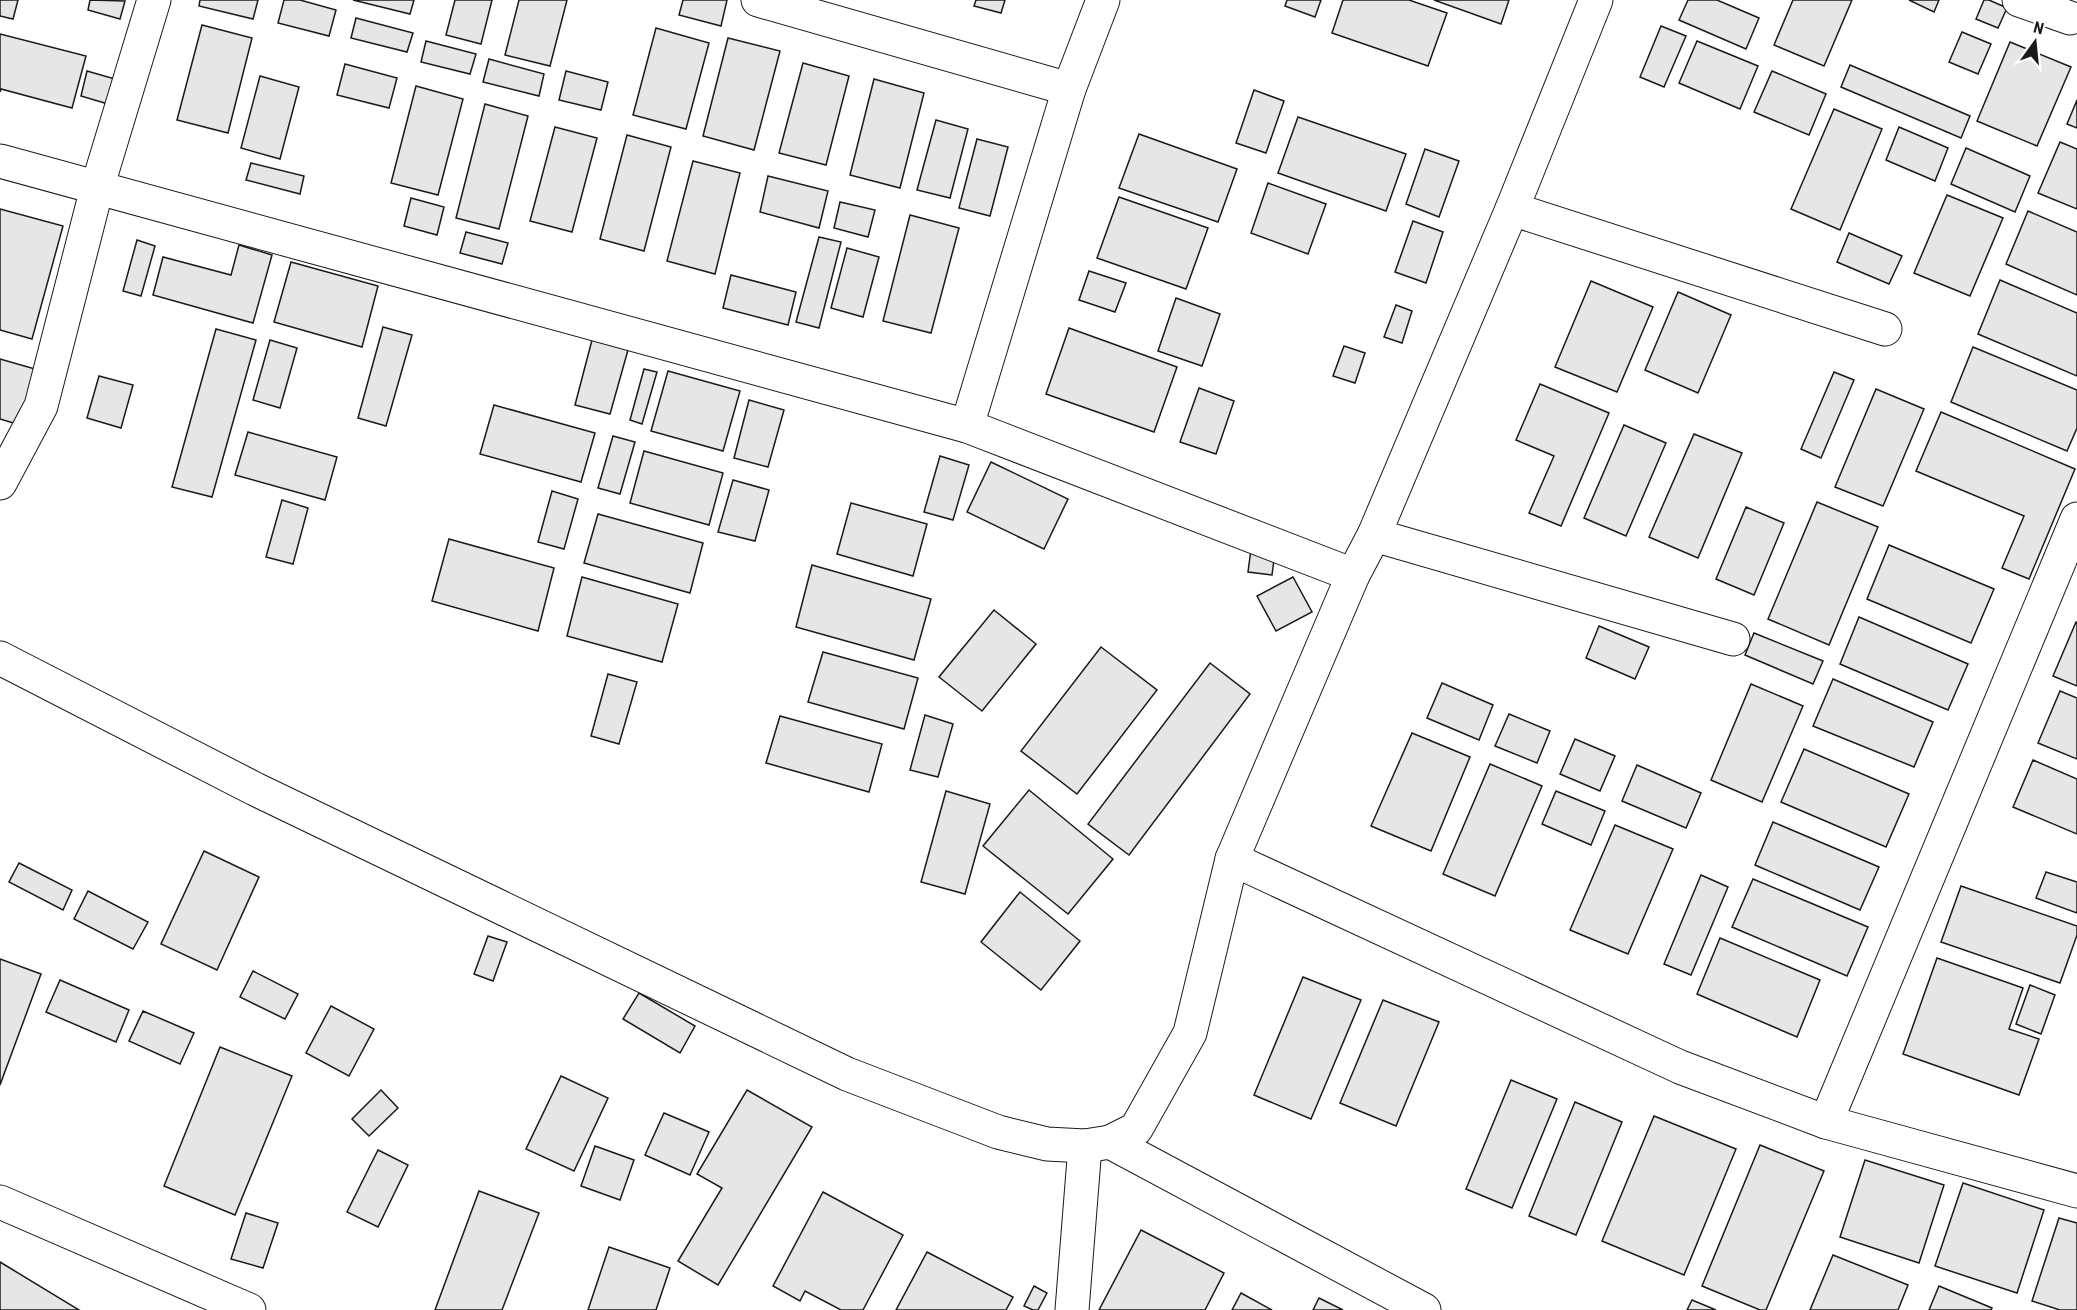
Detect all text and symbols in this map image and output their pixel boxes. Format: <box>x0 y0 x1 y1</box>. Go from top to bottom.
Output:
north arrow <box>2005 12 2065 72</box>
text: N <box>2032 18 2046 38</box>

